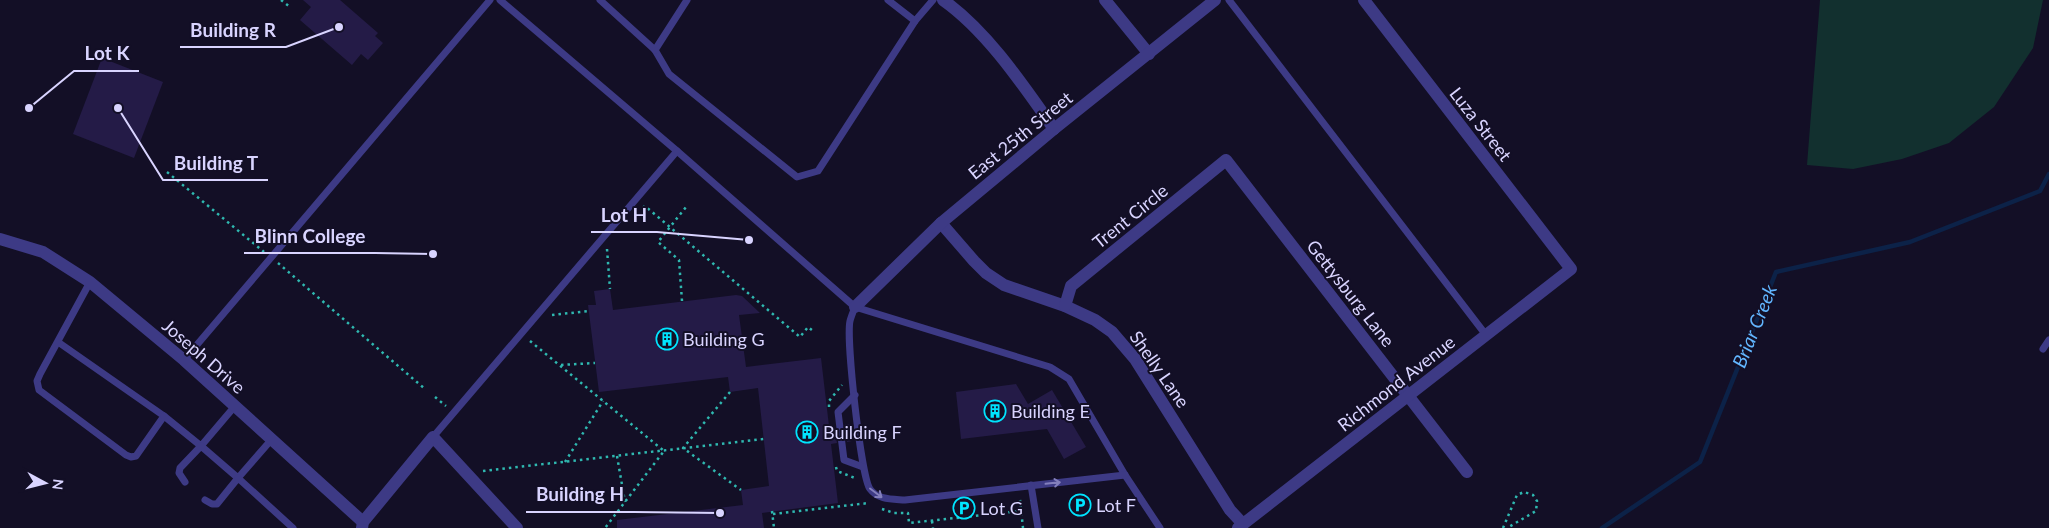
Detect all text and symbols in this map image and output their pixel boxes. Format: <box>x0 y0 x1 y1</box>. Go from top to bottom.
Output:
callout: Building R <box>180 13 286 47</box>
text: Building R <box>190 18 277 41</box>
callout: Lot K <box>74 37 139 71</box>
text: Lot K <box>85 41 130 64</box>
street label: Luza Street <box>1445 83 1517 166</box>
street label: East 25th Street <box>964 86 1077 184</box>
callout: Building T <box>163 146 268 180</box>
text: Building T <box>174 151 259 174</box>
street label: Trent Circle <box>1088 179 1172 253</box>
callout: Lot H <box>591 198 657 232</box>
text: Lot H <box>601 203 647 226</box>
callout: Blinn College <box>244 219 375 253</box>
text: Blinn College <box>255 224 365 247</box>
street label: Gettysburg Lane <box>1302 235 1400 351</box>
water label: Briar Creek <box>1727 280 1781 371</box>
street label: Joseph Drive <box>158 314 250 398</box>
street label: Shelly Lane <box>1126 326 1194 412</box>
building icon: Building G <box>655 327 679 351</box>
place label: Building G <box>683 328 765 350</box>
street label: Richmond Avenue <box>1333 330 1459 436</box>
building icon: Building E <box>983 399 1007 423</box>
place label: Building E <box>1011 400 1090 422</box>
building icon: Building F <box>795 420 819 444</box>
place label: Building F <box>823 421 902 443</box>
north arrow <box>20 458 70 508</box>
text: N <box>49 478 67 491</box>
callout: Building H <box>526 478 634 512</box>
one-way arrow <box>1045 478 1061 488</box>
text: Building H <box>536 482 624 505</box>
one-way arrow <box>869 488 883 498</box>
parking icon: Lot F <box>1068 493 1092 517</box>
place label: Lot F <box>1096 494 1136 516</box>
parking icon: Lot G <box>952 496 976 520</box>
place label: Lot G <box>980 497 1023 519</box>

